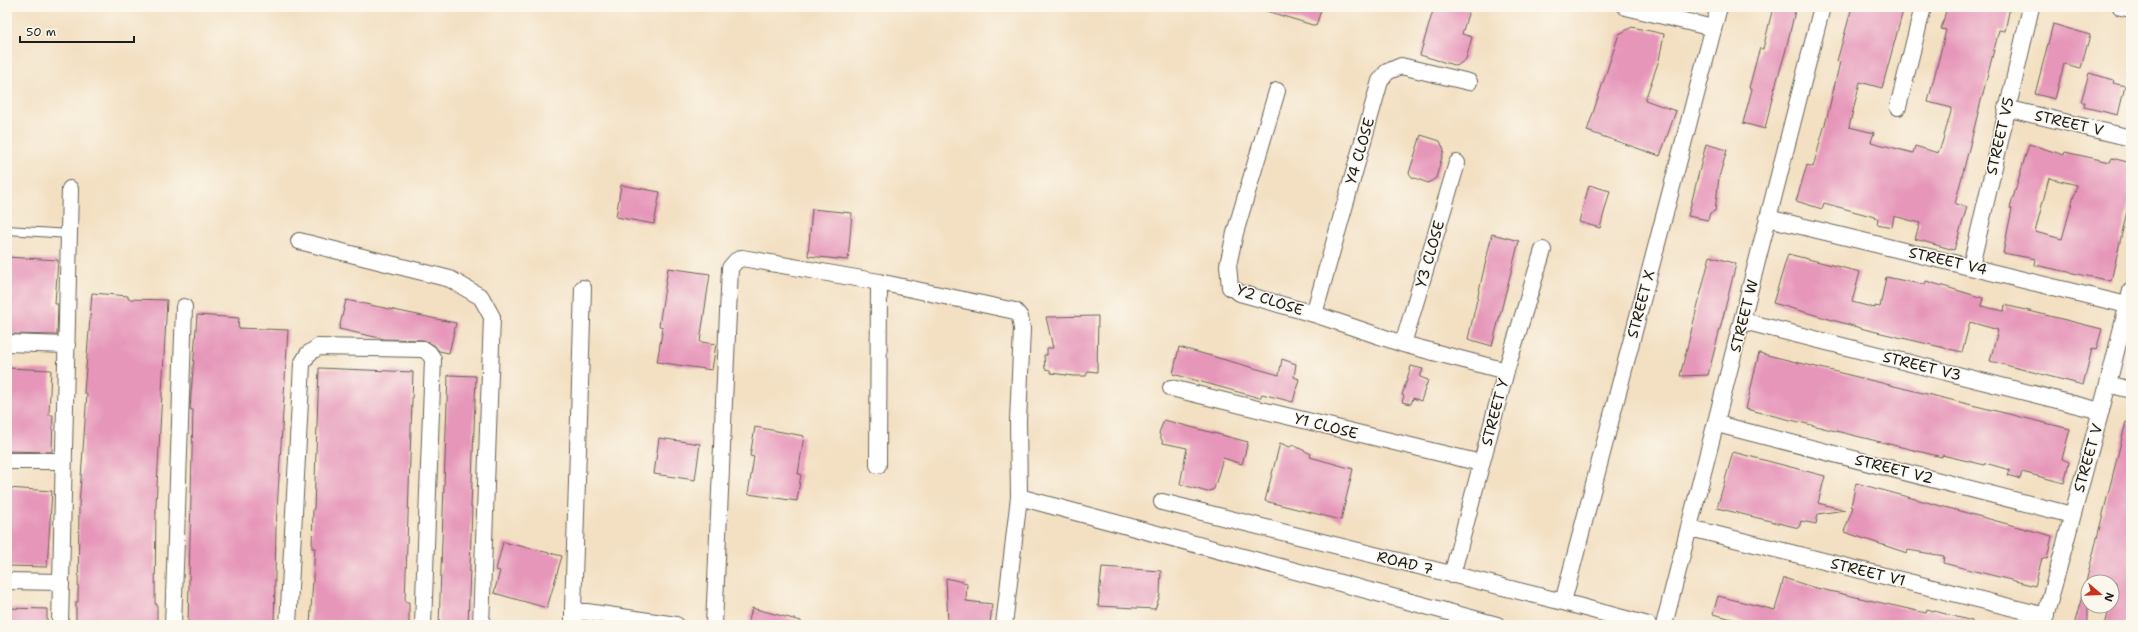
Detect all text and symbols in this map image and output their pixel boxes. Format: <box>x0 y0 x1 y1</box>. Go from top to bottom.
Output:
scale bar <box>20 18 134 44</box>
text: 50 m <box>26 24 56 40</box>
street label: STREET V5 <box>1981 95 2019 177</box>
street label: STREET V <box>2033 105 2105 141</box>
street label: Y4 CLOSE <box>1341 115 1379 187</box>
street label: Y3 CLOSE <box>1411 218 1449 290</box>
street label: STREET V4 <box>1907 242 1989 280</box>
street label: STREET X <box>1622 267 1660 340</box>
street label: STREET W <box>1725 277 1763 355</box>
street label: Y2 CLOSE <box>1234 280 1306 320</box>
street label: STREET V3 <box>1881 347 1963 385</box>
street label: STREET Y <box>1476 376 1514 448</box>
street label: Y1 CLOSE <box>1292 408 1360 444</box>
street label: STREET V <box>2069 421 2107 495</box>
street label: STREET V2 <box>1853 450 1935 488</box>
street label: ROAD 7 <box>1375 546 1435 580</box>
street label: STREET V1 <box>1829 553 1907 591</box>
north arrow <box>2080 574 2120 614</box>
text: N <box>2100 591 2117 604</box>

